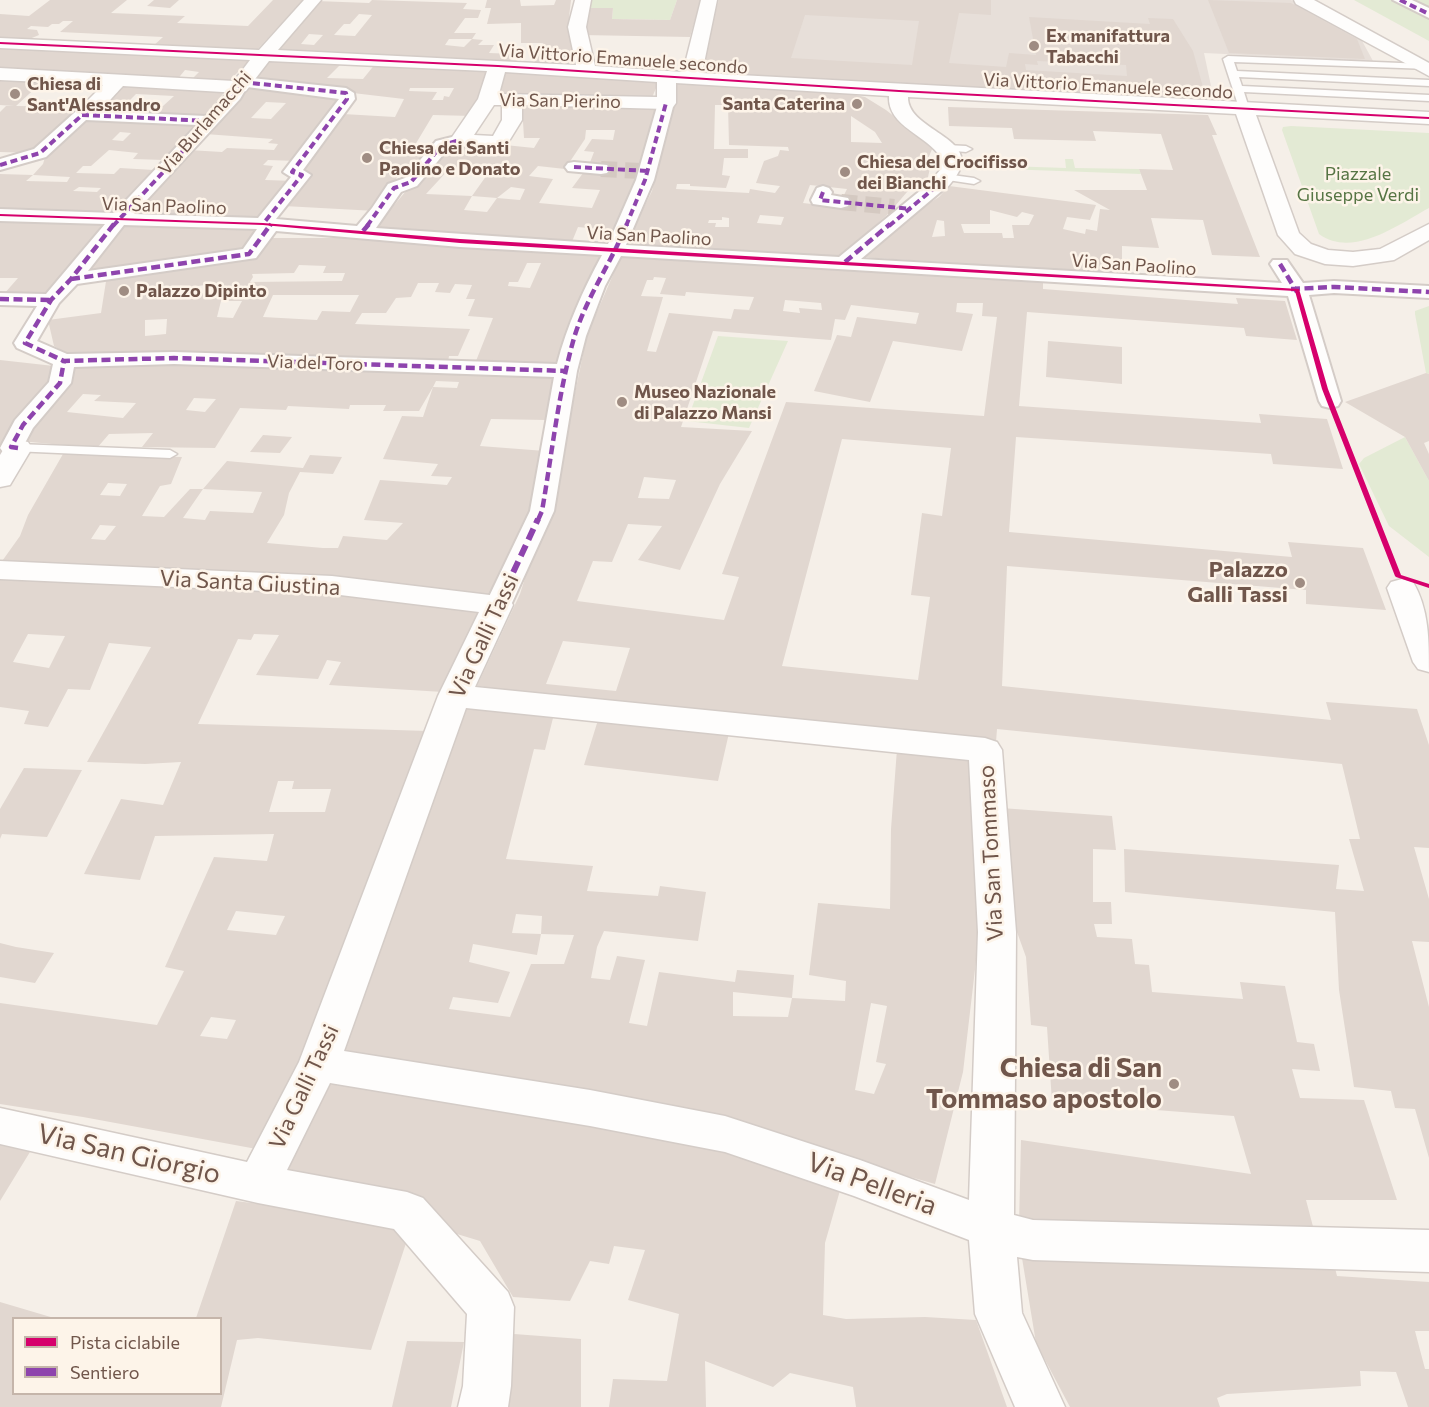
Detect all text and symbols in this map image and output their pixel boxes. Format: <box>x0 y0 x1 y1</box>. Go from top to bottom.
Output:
place label: Ex manifattura Tabacchi <box>1046 25 1170 68</box>
street label: Via Vittorio Emanuele secondo <box>497 39 749 79</box>
marker: Ex manifattura Tabacchi <box>1027 39 1041 53</box>
street label: Via Burlamacchi <box>154 67 256 179</box>
street label: Via Vittorio Emanuele secondo <box>982 69 1234 103</box>
place label: Chiesa di Sant'Alessandro <box>27 73 161 116</box>
marker: Chiesa di Sant'Alessandro <box>8 87 22 101</box>
street label: Via San Pierino <box>499 89 621 113</box>
place label: Santa Caterina <box>723 93 845 115</box>
marker: Santa Caterina <box>850 97 864 111</box>
place label: Chiesa dei Santi Paolino e Donato <box>379 137 521 180</box>
marker: Chiesa dei Santi Paolino e Donato <box>360 151 374 165</box>
place label: Chiesa del Crocifisso dei Bianchi <box>857 151 1028 194</box>
park label: Piazzale Giuseppe Verdi <box>1297 163 1419 206</box>
marker: Chiesa del Crocifisso dei Bianchi <box>838 165 852 179</box>
street label: Via San Paolino <box>101 193 227 219</box>
street label: Via San Paolino <box>586 222 712 250</box>
street label: Via San Paolino <box>1071 250 1197 280</box>
place label: Palazzo Dipinto <box>136 280 267 302</box>
marker: Palazzo Dipinto <box>117 284 131 298</box>
street label: Via del Toro <box>267 351 363 375</box>
place label: Museo Nazionale di Palazzo Mansi <box>634 381 776 424</box>
marker: Museo Nazionale di Palazzo Mansi <box>615 395 629 409</box>
place label: Palazzo Galli Tassi <box>1187 557 1288 608</box>
street label: Via Santa Giustina <box>159 565 341 601</box>
street label: Via Galli Tassi <box>444 569 524 703</box>
marker: Palazzo Galli Tassi <box>1293 576 1307 590</box>
street label: Via San Tommaso <box>973 764 1009 942</box>
street label: Via Galli Tassi <box>264 1020 344 1154</box>
place label: Chiesa di San Tommaso apostolo <box>926 1052 1162 1115</box>
marker: Chiesa di San Tommaso apostolo <box>1167 1077 1181 1091</box>
street label: Via San Giorgio <box>34 1117 224 1191</box>
street label: Via Pelleria <box>803 1146 941 1222</box>
legend <box>12 1317 222 1395</box>
text: Pista ciclabile <box>70 1331 180 1353</box>
text: Sentiero <box>70 1361 140 1383</box>

